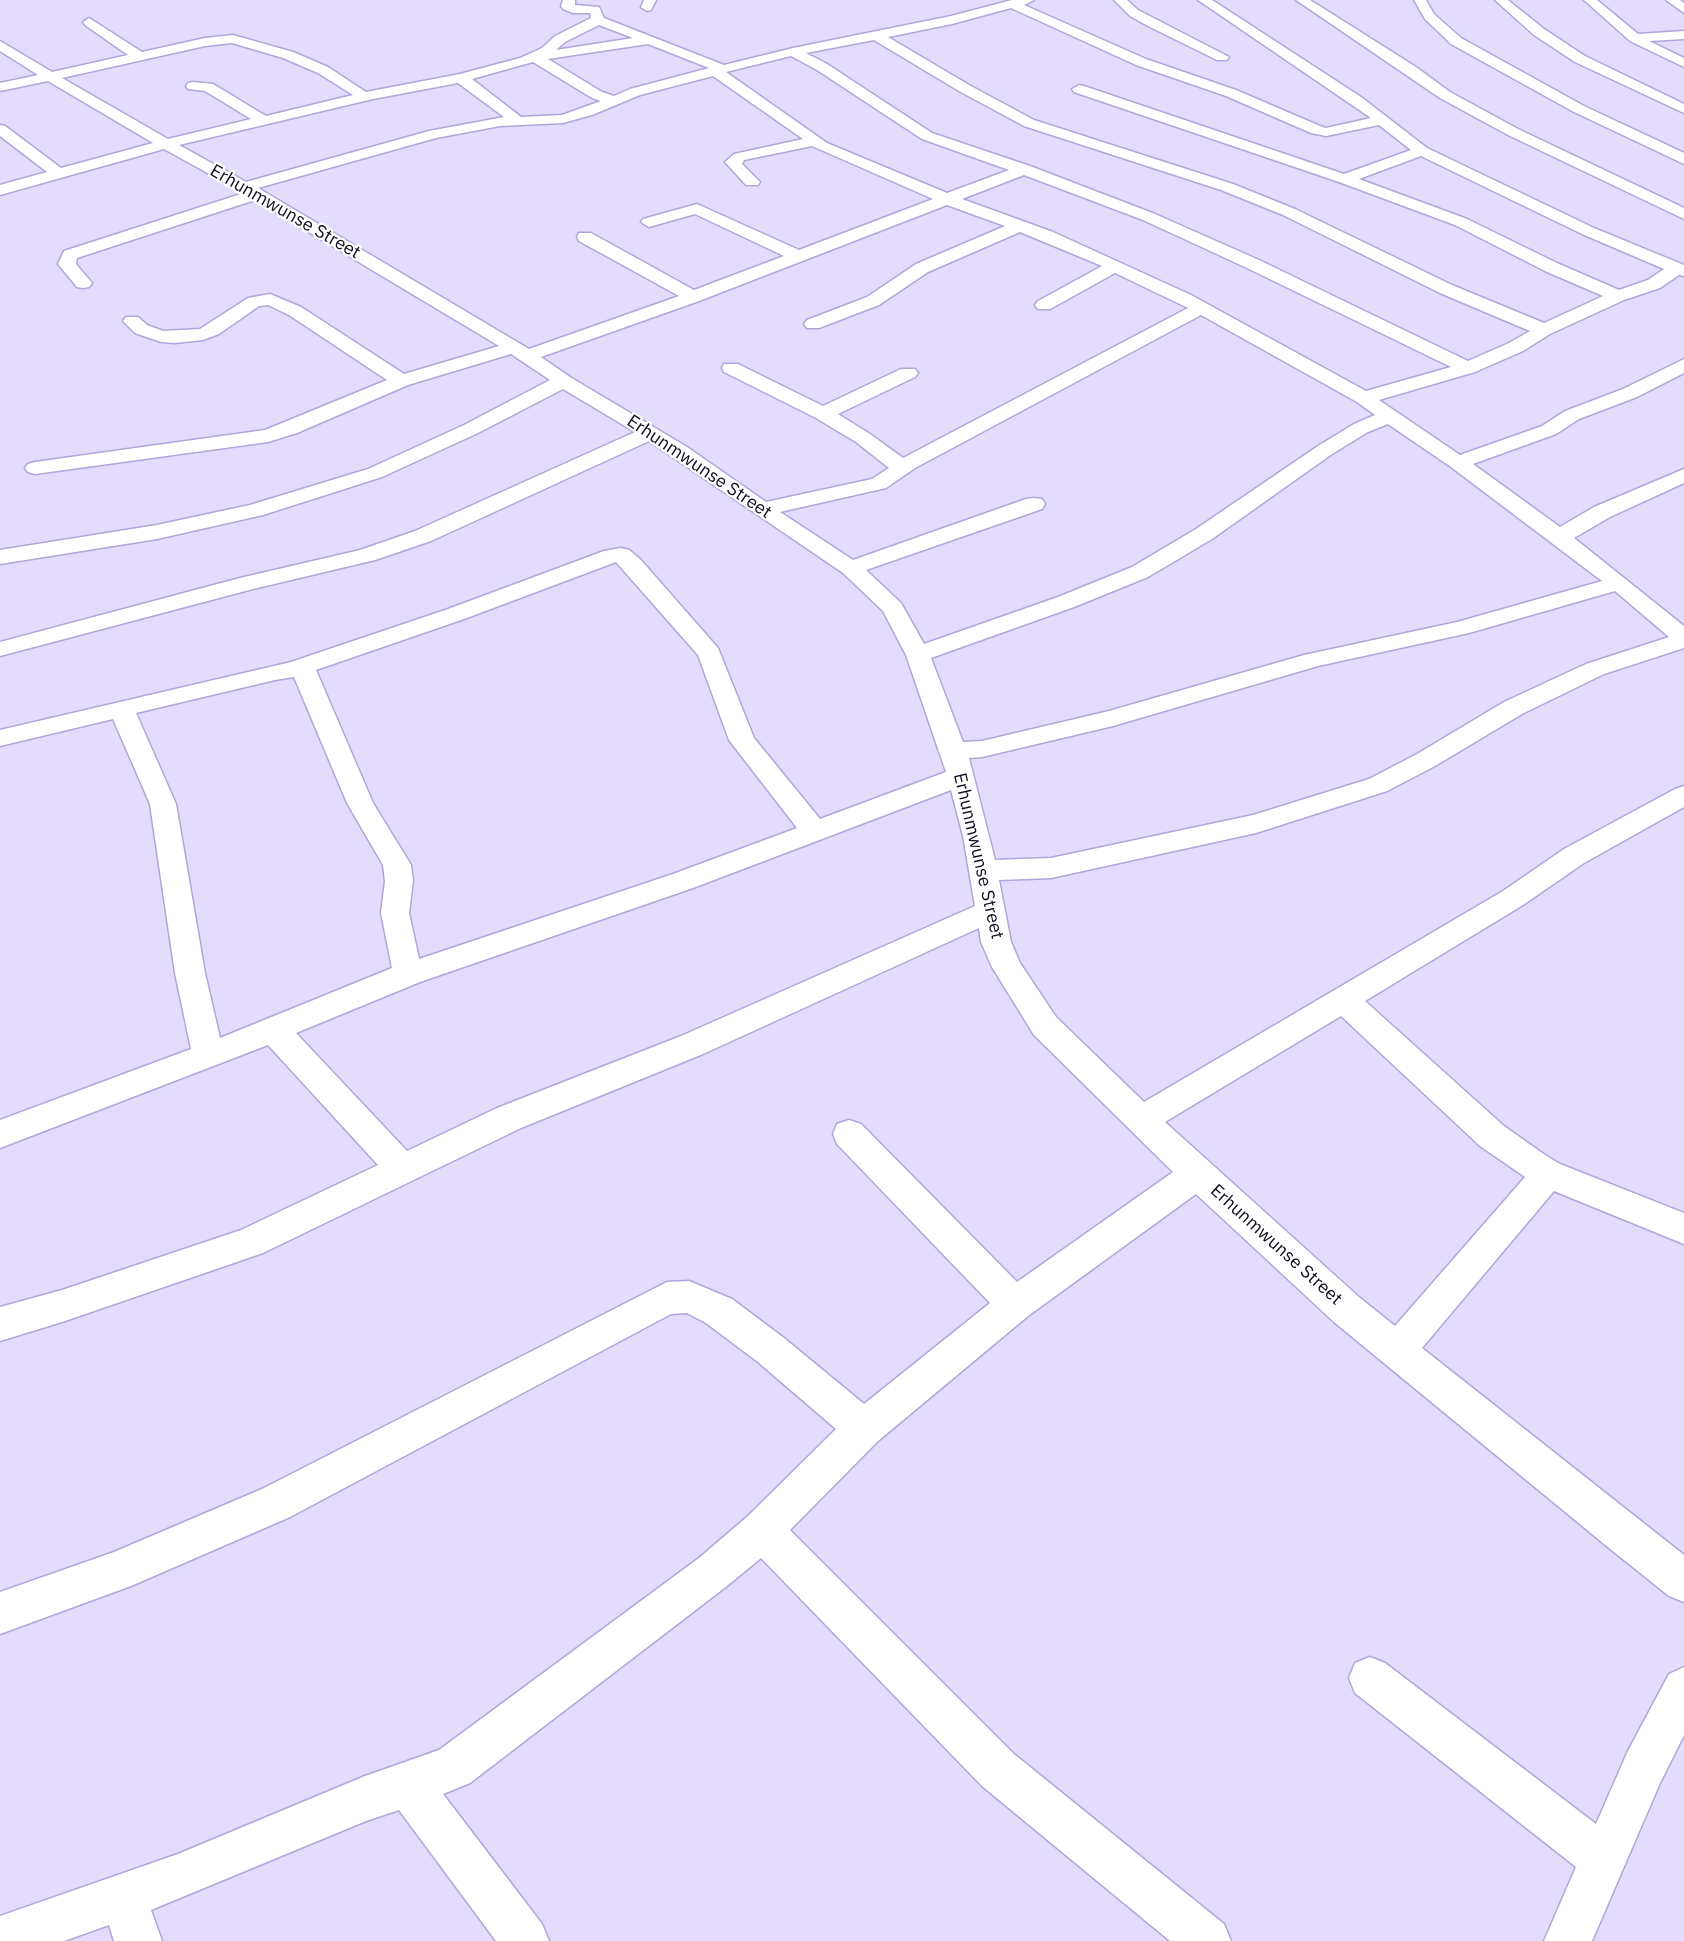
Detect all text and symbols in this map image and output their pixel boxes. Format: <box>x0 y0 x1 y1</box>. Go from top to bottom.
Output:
street label: Erhunmwunse Street <box>206 160 364 264</box>
street label: Erhunmwunse Street <box>623 411 775 523</box>
street label: Erhunmwunse Street <box>948 771 1008 941</box>
street label: Erhunmwunse Street <box>1206 1180 1346 1310</box>

